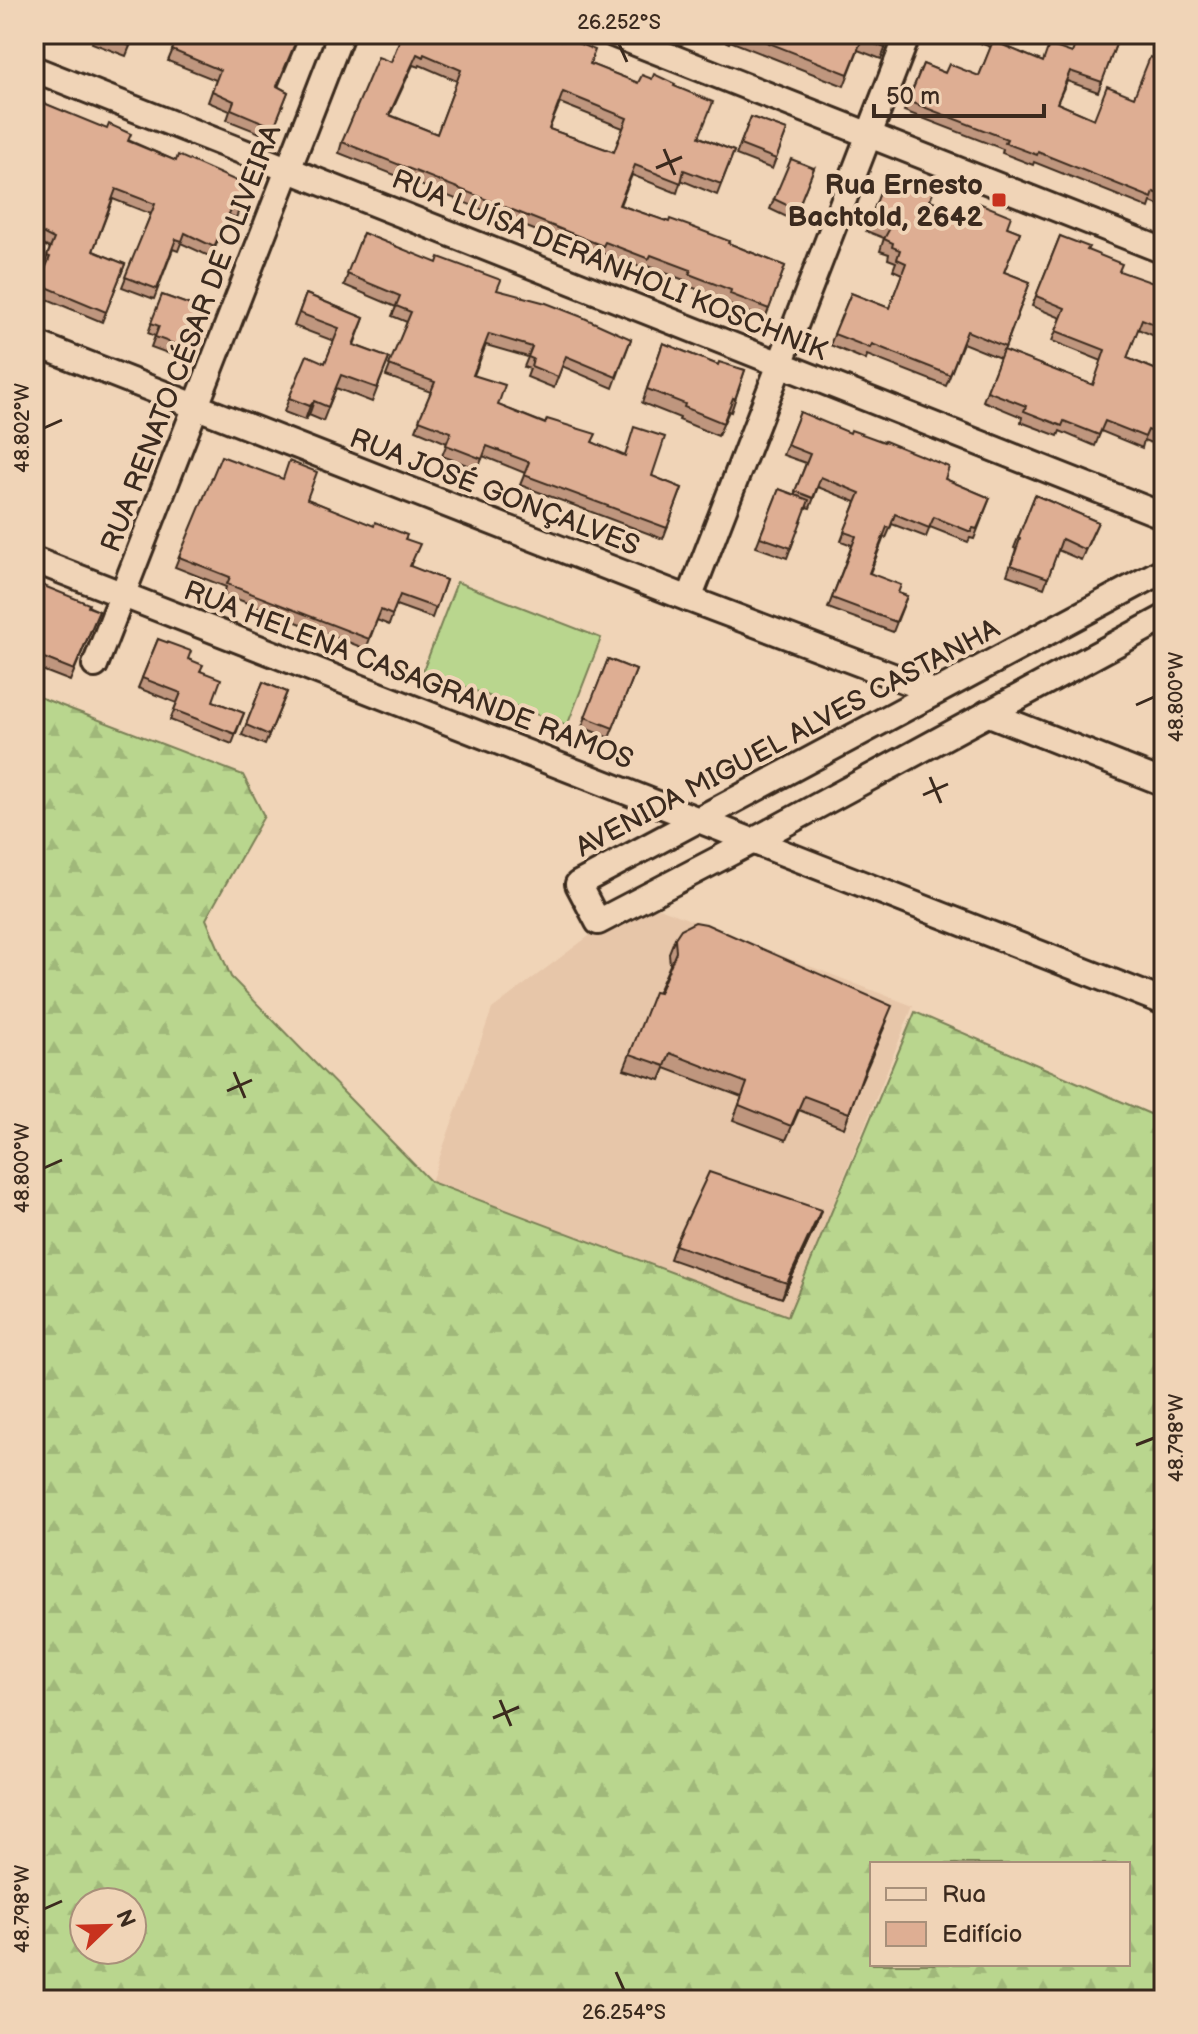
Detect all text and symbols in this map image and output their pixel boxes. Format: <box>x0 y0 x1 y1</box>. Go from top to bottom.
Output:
text: 26.252°S <box>577 11 661 35</box>
scale bar <box>874 68 1044 118</box>
text: 50 m <box>886 82 940 111</box>
street label: RUA RENATO CÉSAR DE OLIVEIRA <box>94 119 289 557</box>
street label: RUA LUÍSA DERANHOLI KOSCHNIK <box>387 162 833 368</box>
place label: Rua Ernesto Bachtold, 2642 <box>788 169 983 234</box>
marker: Rua Ernesto Bachtold, 2642 <box>990 191 1008 209</box>
text: 48.802°W <box>11 383 35 473</box>
street label: RUA JOSÉ GONÇALVES <box>345 421 644 563</box>
street label: RUA HELENA CASAGRANDE RAMOS <box>179 574 638 777</box>
street label: AVENIDA MIGUEL ALVES CASTANHA <box>570 612 1006 864</box>
text: 48.800°W <box>1165 652 1189 742</box>
text: 48.800°W <box>11 1123 35 1213</box>
text: 48.798°W <box>1165 1394 1189 1482</box>
legend <box>870 1862 1130 1966</box>
text: 48.798°W <box>11 1865 35 1953</box>
text: Rua <box>942 1880 986 1909</box>
north arrow <box>68 1886 148 1966</box>
text: N <box>109 1906 141 1932</box>
text: Edifício <box>942 1920 1022 1949</box>
text: 26.254°S <box>582 2001 666 2025</box>

